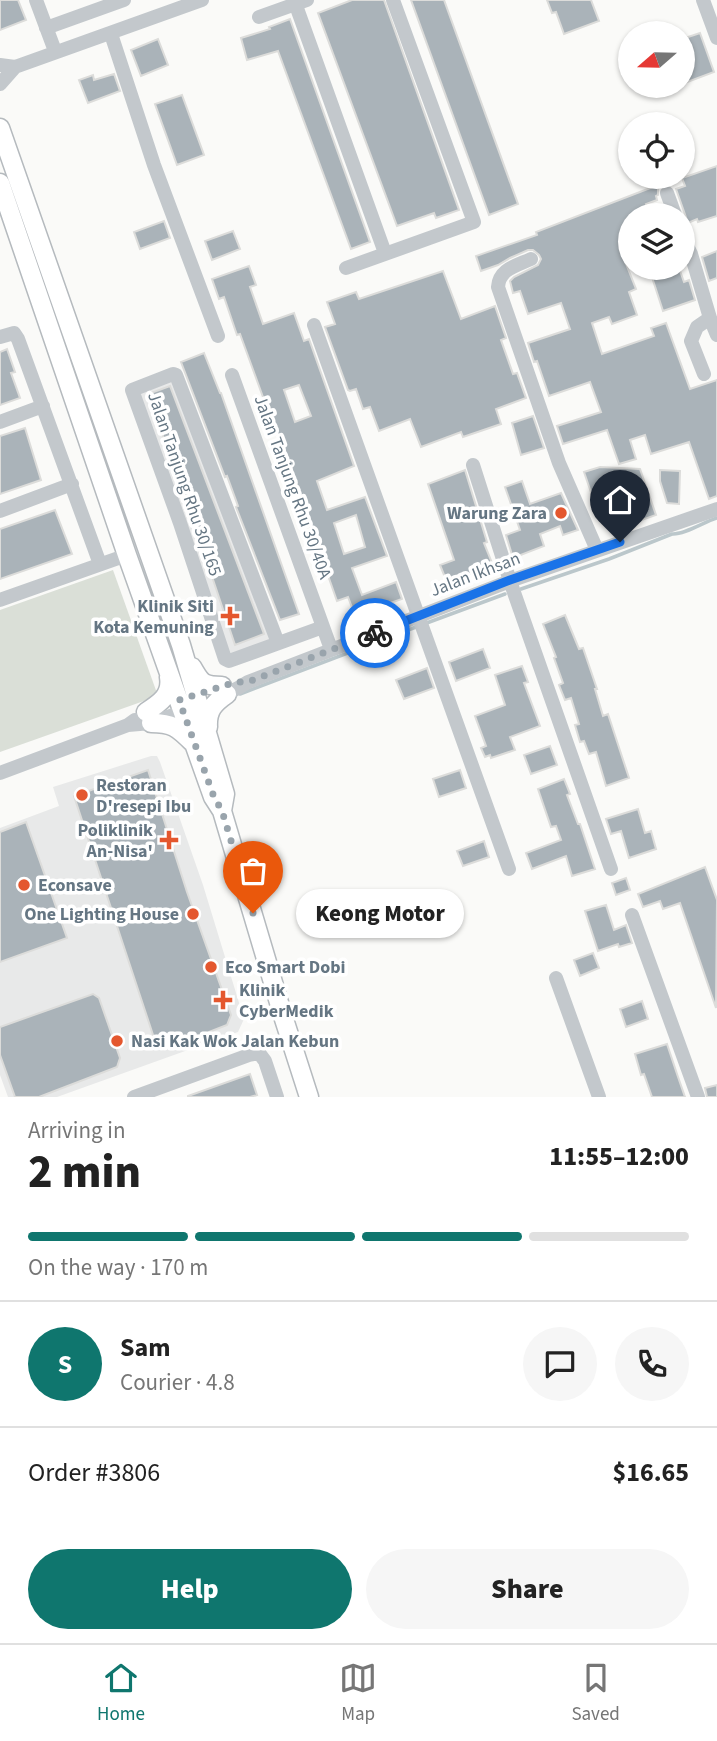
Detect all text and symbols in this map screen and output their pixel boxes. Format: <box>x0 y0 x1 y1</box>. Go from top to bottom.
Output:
north arrow <box>618 21 695 98</box>
map controls <box>618 21 695 280</box>
button: locate <box>618 112 695 189</box>
button: layers <box>618 203 695 280</box>
street label: Jalan Tanjung Rhu 30/165 <box>141 389 228 580</box>
street label: Jalan Tanjung Rhu 30/40A <box>248 392 338 583</box>
pin <box>590 470 650 542</box>
icon: home <box>601 481 639 519</box>
place label: Warung Zara <box>447 501 547 526</box>
marker: Warung Zara <box>553 505 569 521</box>
street label: Jalan Ikhsan <box>426 546 524 603</box>
place label: Klinik Siti Kota Kemuning <box>93 594 214 640</box>
courier <box>340 598 410 668</box>
marker: Klinik Siti Kota Kemuning <box>220 606 240 626</box>
icon: bike <box>356 614 394 652</box>
place label: Restoran D'resepi Ibu <box>96 773 191 819</box>
marker: Restoran D'resepi Ibu <box>74 787 90 803</box>
place label: Poliklinik An-Nisa' <box>77 818 153 864</box>
marker: Poliklinik An-Nisa' <box>159 830 179 850</box>
pin <box>223 841 283 913</box>
icon: bag <box>234 852 272 890</box>
place label: Econsave <box>38 873 112 898</box>
marker: Econsave <box>16 877 32 893</box>
callout: Keong Motor <box>295 888 463 937</box>
text: Keong Motor <box>315 897 445 930</box>
place label: One Lighting House <box>24 902 179 927</box>
marker: One Lighting House <box>185 906 201 922</box>
place label: Eco Smart Dobi <box>225 955 345 980</box>
marker: Eco Smart Dobi <box>203 959 219 975</box>
place label: Klinik CyberMedik <box>239 978 334 1024</box>
marker: Klinik CyberMedik <box>213 990 233 1010</box>
place label: Nasi Kak Wok Jalan Kebun <box>131 1029 339 1054</box>
marker: Nasi Kak Wok Jalan Kebun <box>109 1033 125 1049</box>
text: Arriving in <box>28 1114 126 1147</box>
text: 11:55–12:00 <box>549 1138 689 1175</box>
text: 2 min <box>28 1140 141 1205</box>
text: On the way · 170 m <box>28 1251 208 1284</box>
button: chat <box>523 1327 597 1401</box>
button: phone <box>615 1327 689 1401</box>
text: Sam <box>120 1329 170 1366</box>
text: S <box>58 1346 72 1383</box>
text: Courier · 4.8 <box>120 1366 235 1399</box>
text: Order #3806 <box>28 1454 160 1491</box>
text: $16.65 <box>613 1454 689 1491</box>
button: Help <box>28 1549 352 1629</box>
button: Share <box>366 1549 689 1629</box>
tab: Home <box>97 1659 145 1728</box>
tab: Map <box>339 1659 377 1728</box>
tab: Saved <box>571 1659 620 1728</box>

